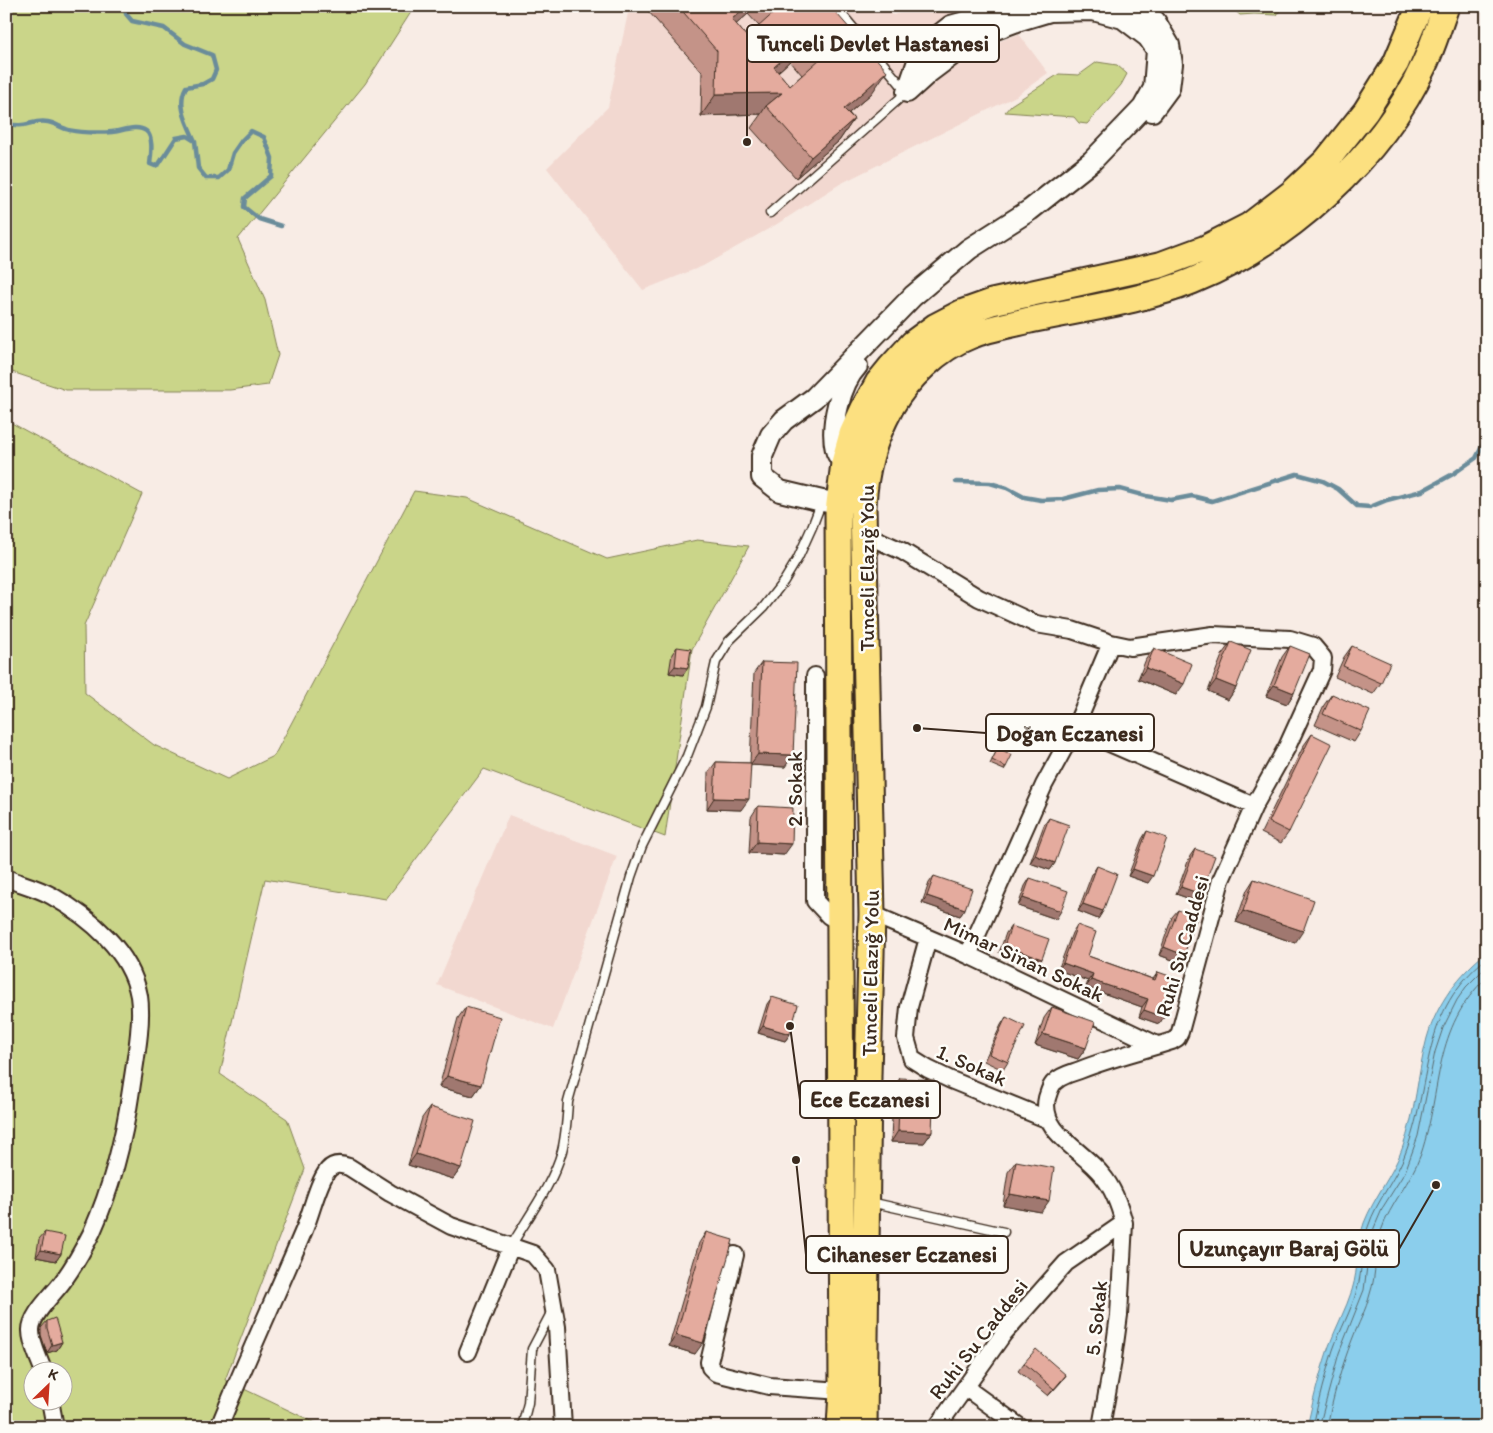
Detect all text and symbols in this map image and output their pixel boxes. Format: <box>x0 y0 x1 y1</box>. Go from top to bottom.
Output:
callout: Tunceli Devlet Hastanesi <box>747 25 999 62</box>
text: Tunceli Devlet Hastanesi <box>756 30 989 57</box>
street label: Tunceli Elazığ Yolu <box>854 485 879 651</box>
callout: Doğan Eczanesi <box>986 714 1154 751</box>
text: Doğan Eczanesi <box>996 720 1144 747</box>
street label: 2. Sokak <box>782 751 807 827</box>
street label: Ruhi Su Caddesi <box>1150 872 1214 1020</box>
street label: Tunceli Elazığ Yolu <box>856 889 884 1057</box>
street label: Mimar Sinan Sokak <box>940 911 1108 1007</box>
street label: 1. Sokak <box>933 1039 1011 1092</box>
callout: Ece Eczanesi <box>800 1081 940 1118</box>
text: Ece Eczanesi <box>810 1086 930 1113</box>
callout: Uzunçayır Baraj Gölü <box>1179 1230 1399 1267</box>
text: Uzunçayır Baraj Gölü <box>1189 1235 1390 1262</box>
callout: Cihaneser Eczanesi <box>806 1236 1008 1273</box>
text: Cihaneser Eczanesi <box>817 1241 997 1268</box>
street label: Ruhi Su Caddesi <box>923 1274 1033 1404</box>
street label: 5. Sokak <box>1080 1279 1112 1357</box>
north arrow <box>22 1360 72 1410</box>
text: K <box>46 1365 62 1385</box>

